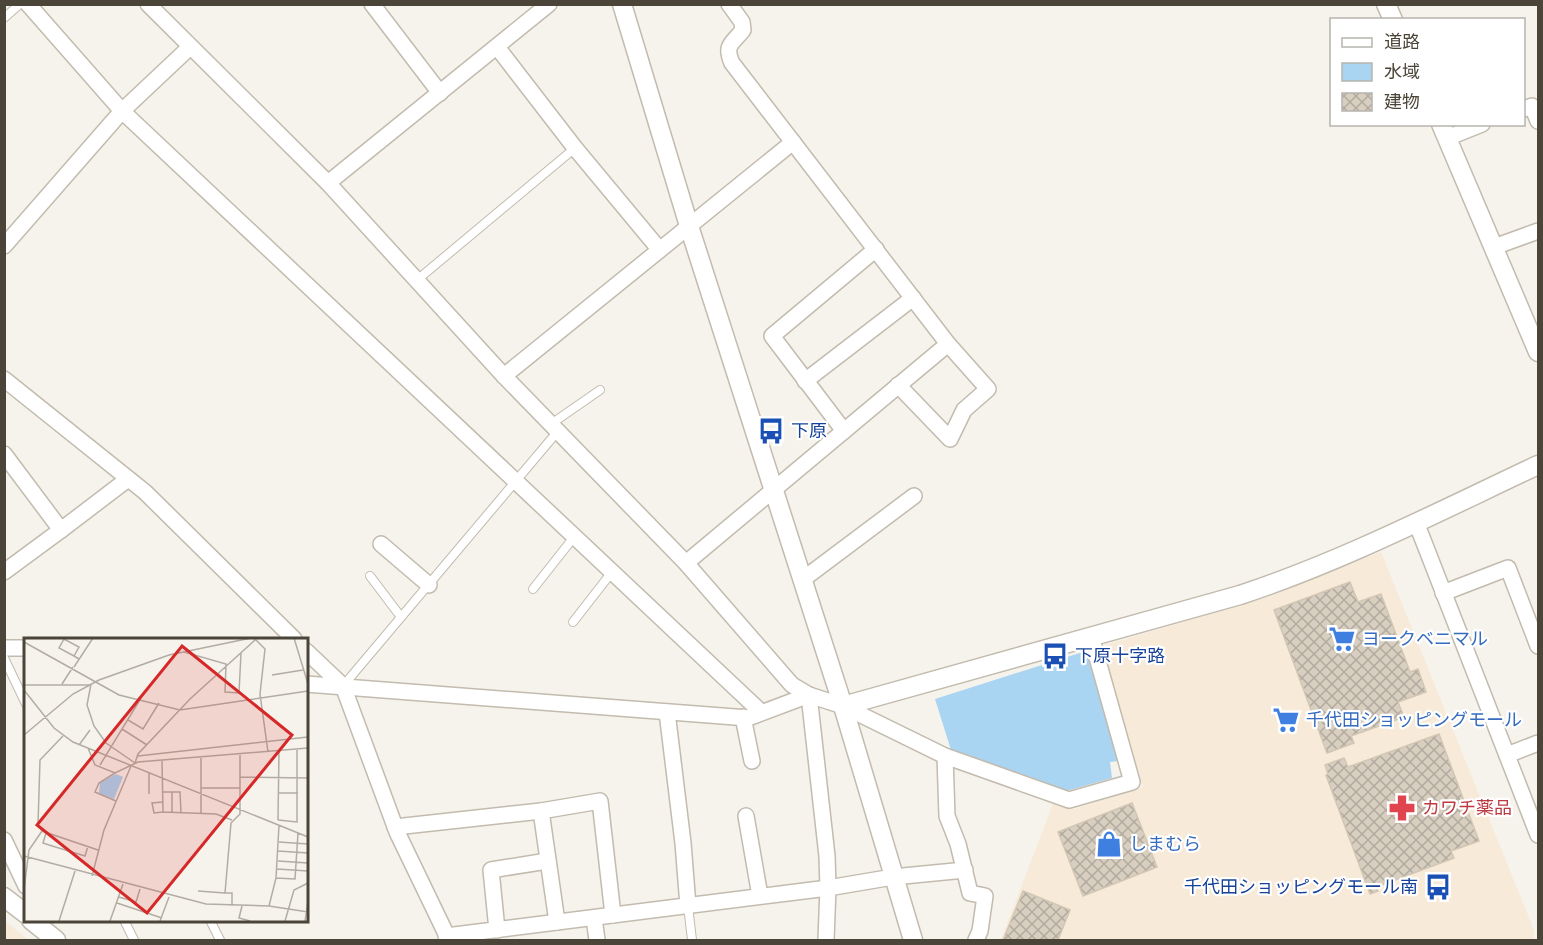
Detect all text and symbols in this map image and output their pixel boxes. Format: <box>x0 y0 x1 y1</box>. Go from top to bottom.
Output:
legend <box>1330 18 1525 126</box>
text: 道路 <box>1384 30 1420 52</box>
text: 水域 <box>1384 60 1420 82</box>
text: 建物 <box>1384 90 1420 112</box>
bus stop icon: 下原 <box>756 416 786 446</box>
place label: 下原 <box>791 419 827 441</box>
supermarket icon: ヨークベニマル <box>1327 624 1357 654</box>
place label: ヨークベニマル <box>1362 627 1488 649</box>
inset map <box>24 638 308 921</box>
bus stop icon: 下原十字路 <box>1040 641 1070 671</box>
place label: 下原十字路 <box>1075 644 1165 666</box>
supermarket icon: 千代田ショッピングモール <box>1271 705 1301 735</box>
place label: 千代田ショッピングモール <box>1306 708 1522 730</box>
pharmacy icon: カワチ薬品 <box>1387 793 1417 823</box>
place label: カワチ薬品 <box>1422 796 1512 818</box>
shop icon: しまむら <box>1094 829 1124 859</box>
place label: しまむら <box>1129 832 1201 854</box>
bus stop icon: 千代田ショッピングモール南 <box>1423 872 1453 902</box>
place label: 千代田ショッピングモール南 <box>1184 875 1418 897</box>

